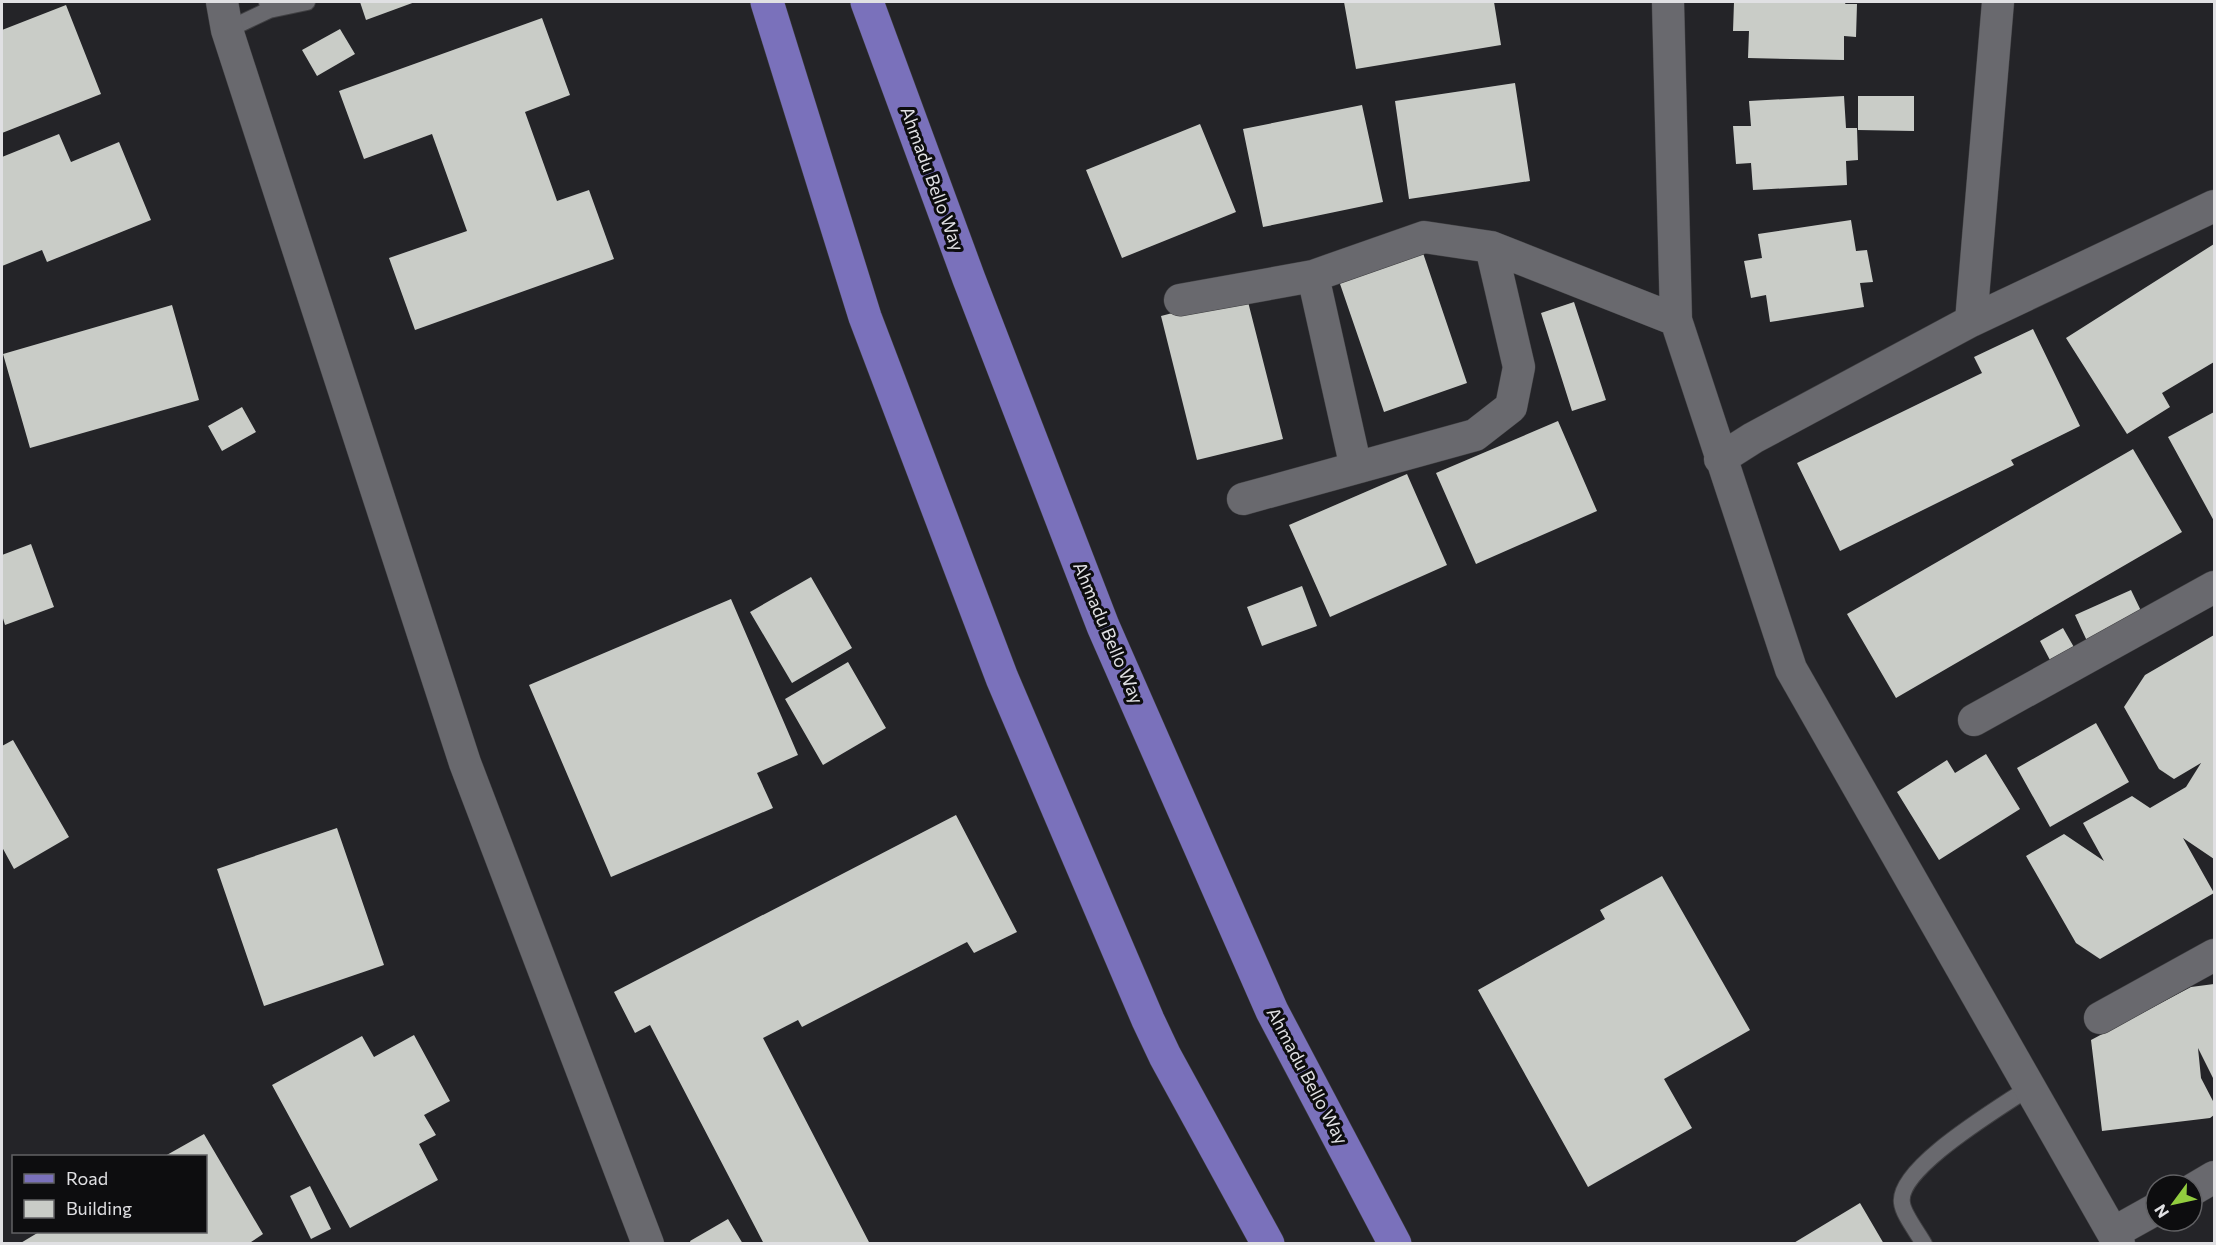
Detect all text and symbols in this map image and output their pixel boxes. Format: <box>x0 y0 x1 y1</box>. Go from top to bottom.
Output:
street label: Ahmadu Bello Way <box>897 103 969 254</box>
street label: Ahmadu Bello Way <box>1069 558 1149 707</box>
street label: Ahmadu Bello Way <box>1262 1003 1353 1148</box>
legend <box>12 1155 207 1233</box>
text: Road <box>66 1167 108 1189</box>
north arrow <box>2144 1173 2204 1233</box>
text: Building <box>66 1197 132 1219</box>
text: N <box>2150 1201 2172 1222</box>

